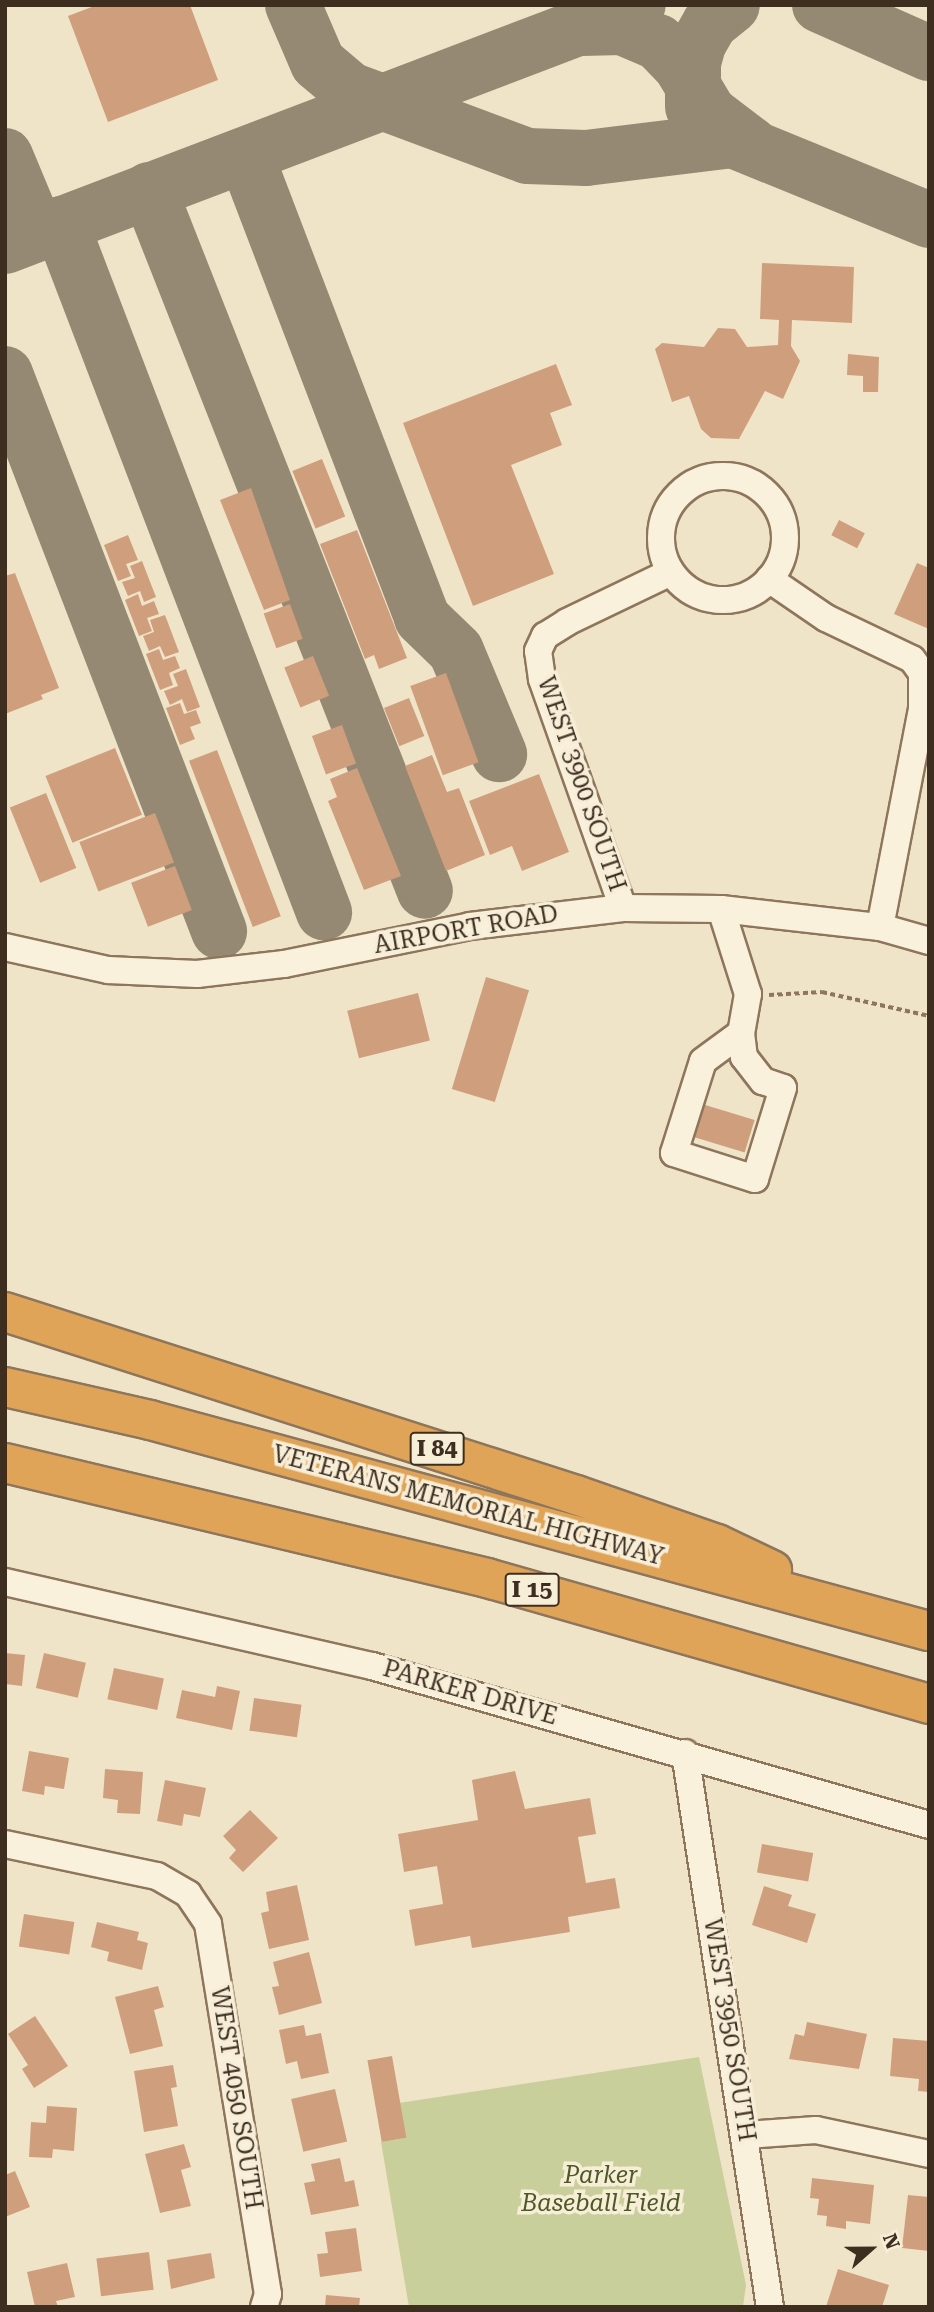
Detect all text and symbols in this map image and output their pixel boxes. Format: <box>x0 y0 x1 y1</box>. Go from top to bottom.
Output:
street label: WEST 3900 SOUTH <box>531 673 631 895</box>
street label: AIRPORT ROAD <box>372 900 560 960</box>
road number: I 84 <box>409 1430 465 1468</box>
street label: VETERANS MEMORIAL HIGHWAY <box>269 1440 667 1572</box>
road number: I 15 <box>504 1570 560 1610</box>
street label: PARKER DRIVE <box>380 1654 560 1732</box>
street label: WEST 3950 SOUTH <box>697 1916 761 2144</box>
street label: WEST 4050 SOUTH <box>204 1984 268 2212</box>
park label: Parker Baseball Field <box>521 2162 681 2218</box>
north arrow <box>836 2214 906 2284</box>
text: N <box>878 2230 904 2252</box>

